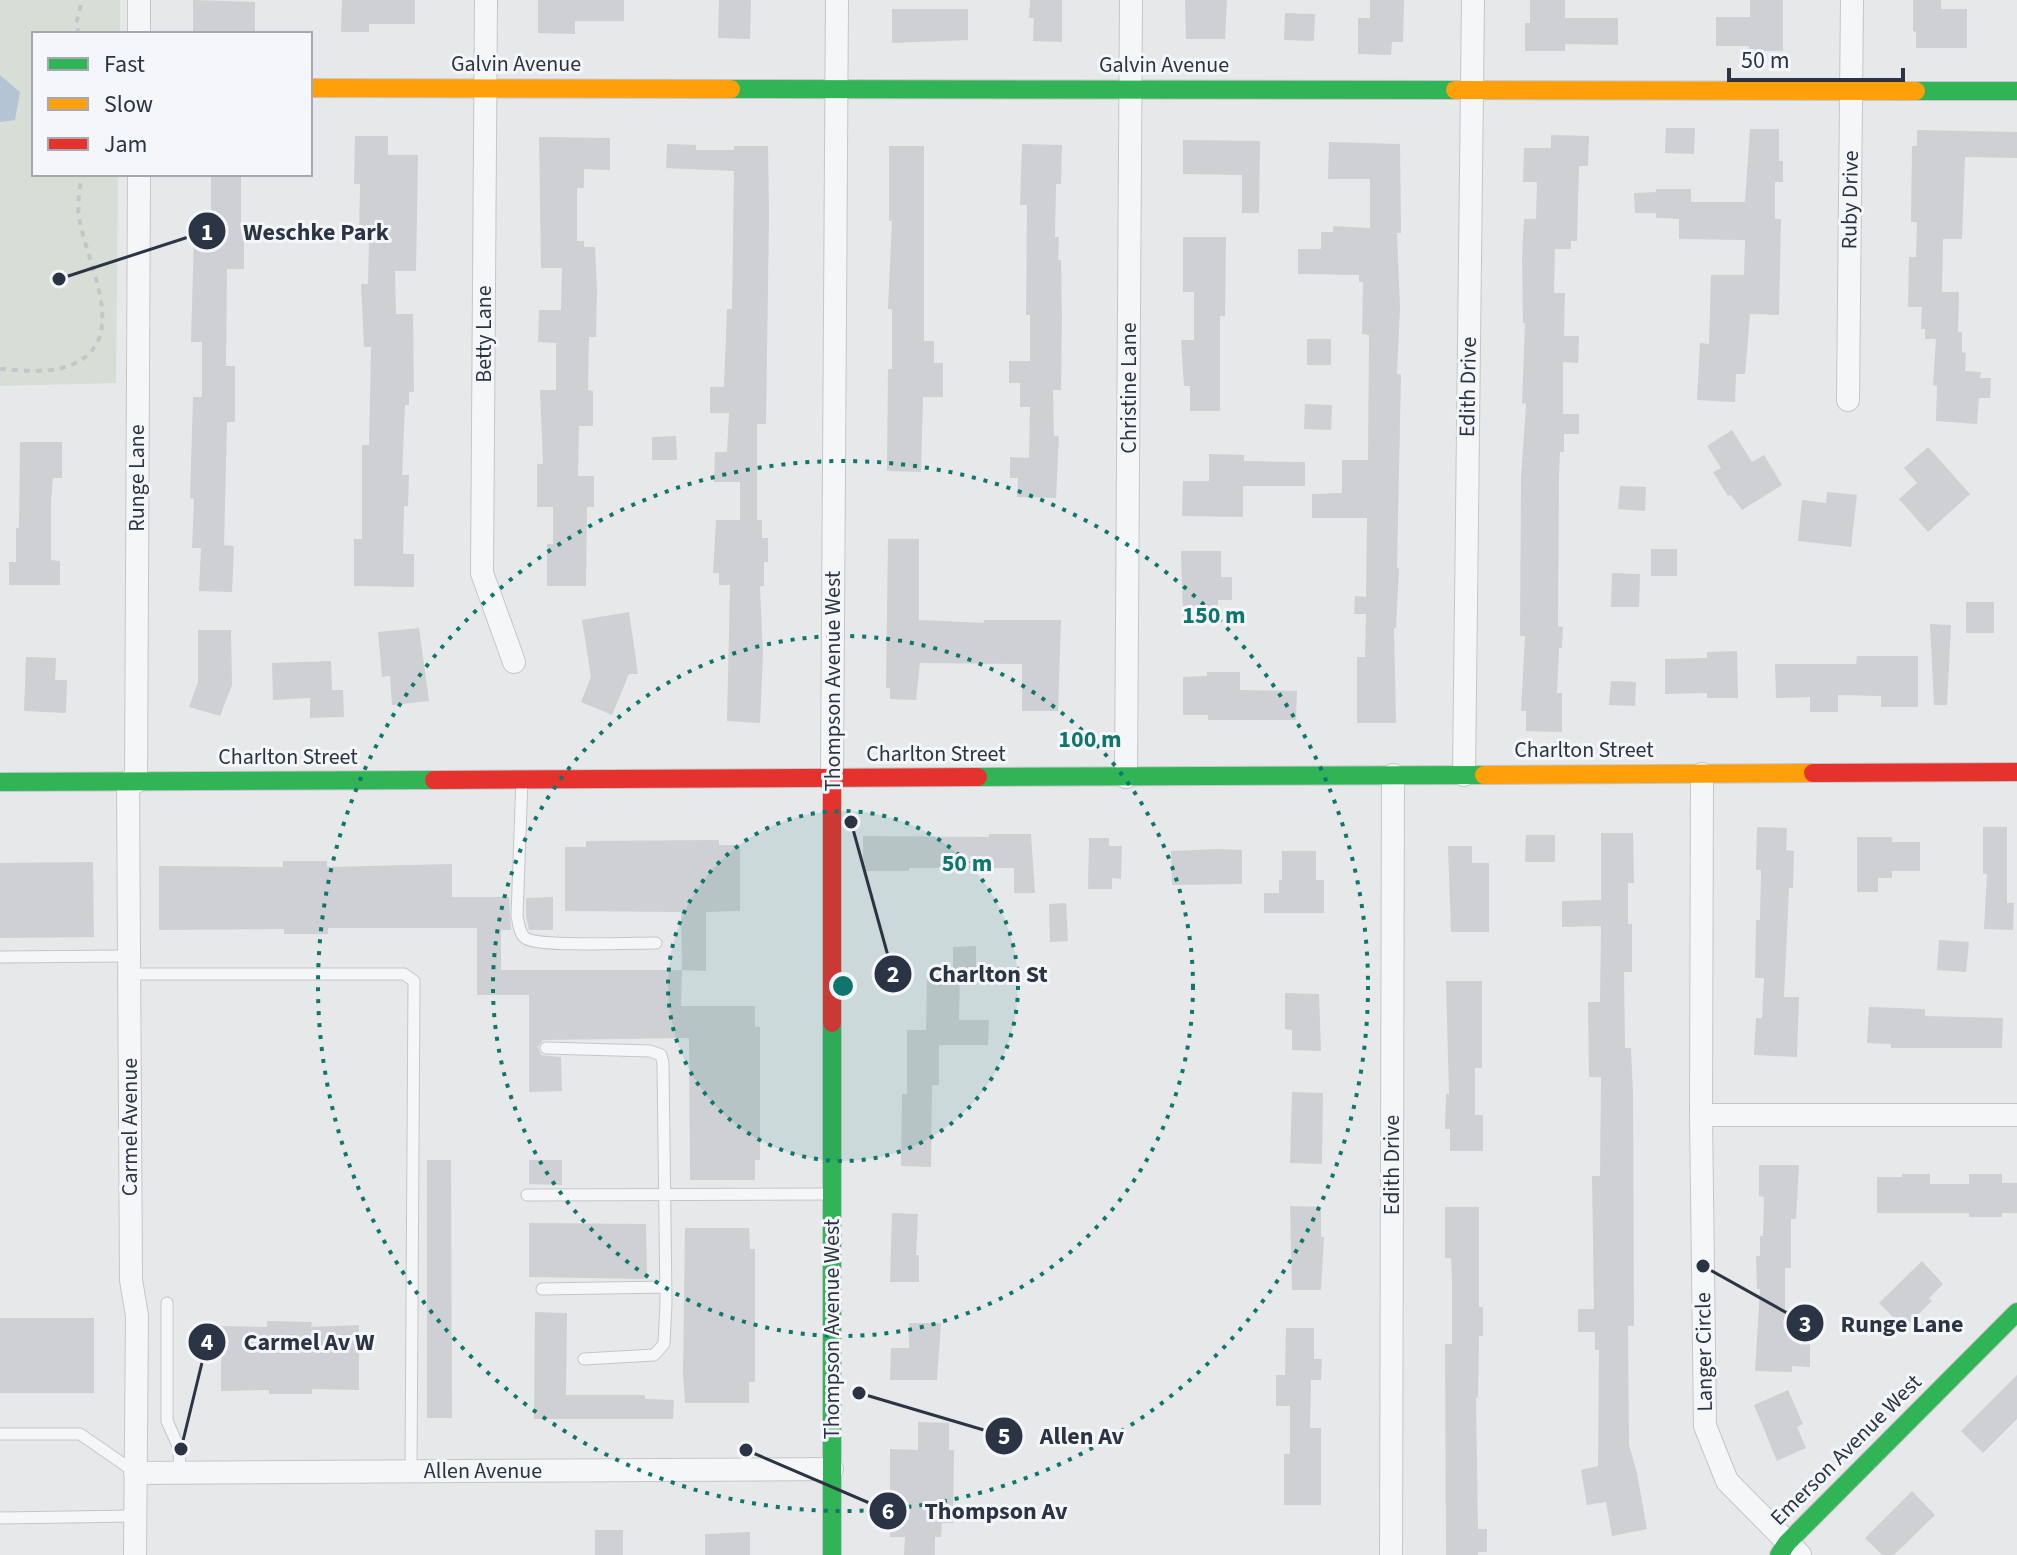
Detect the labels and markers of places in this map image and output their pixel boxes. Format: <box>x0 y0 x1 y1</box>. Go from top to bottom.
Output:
callout: Weschke Park <box>187 207 405 255</box>
callout: Charlton St <box>873 950 1064 998</box>
centre of rings <box>829 972 857 1000</box>
callout: Runge Lane <box>1785 1299 1979 1347</box>
callout: Carmel Av W <box>187 1318 390 1366</box>
callout: Allen Av <box>984 1412 1140 1460</box>
callout: Thompson Av <box>868 1487 1083 1535</box>

